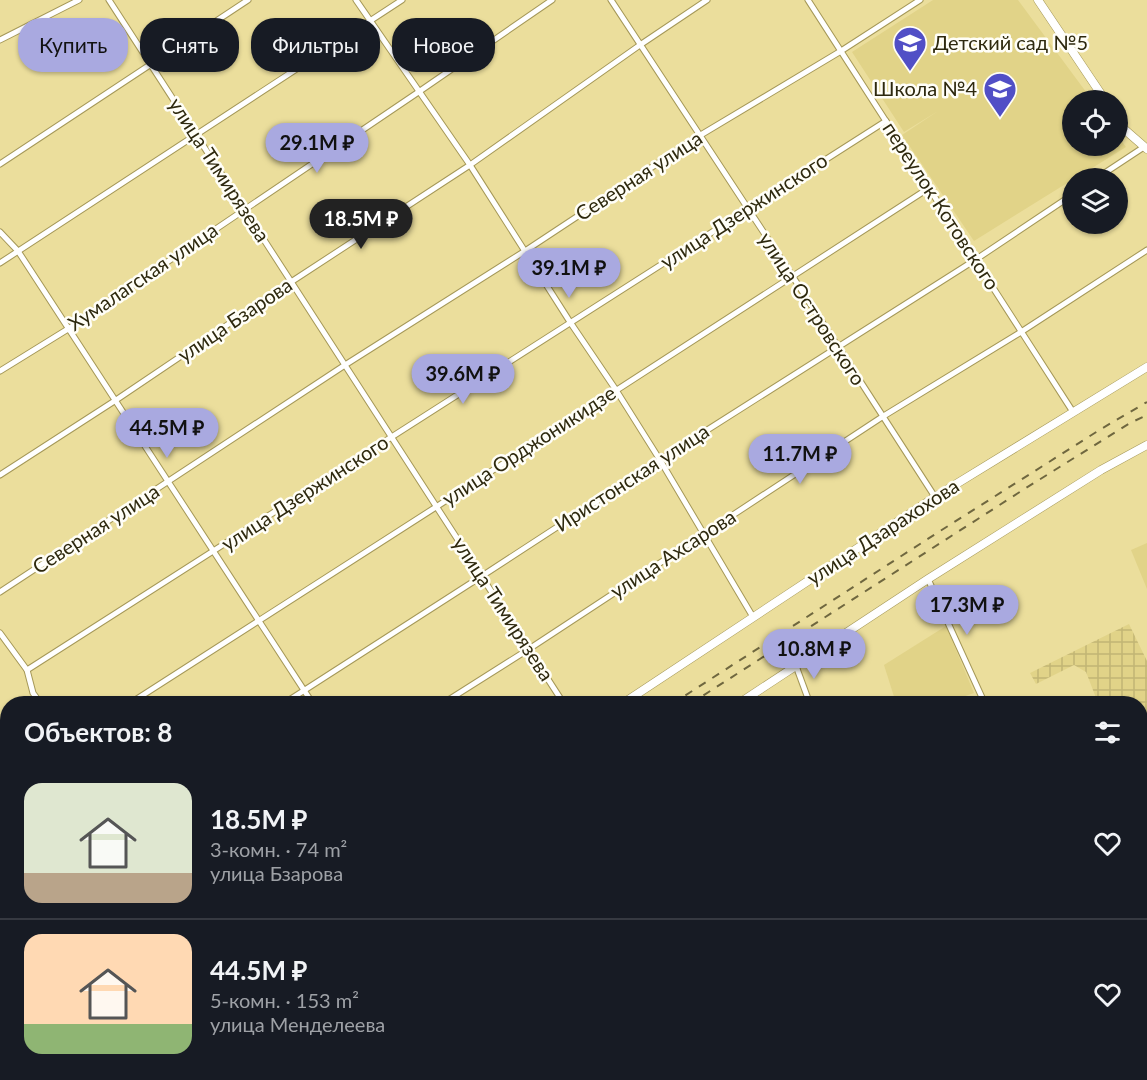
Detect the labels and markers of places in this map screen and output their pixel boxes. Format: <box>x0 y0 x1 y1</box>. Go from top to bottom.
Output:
school or university icon: Детский сад №5 <box>892 25 928 72</box>
place label: Детский сад №5 <box>933 30 1088 54</box>
school or university icon: Школа №4 <box>982 71 1018 118</box>
place label: Школа №4 <box>873 76 977 100</box>
pin: 29.1M ₽ <box>262 123 372 174</box>
pin: 18.5M ₽ <box>306 199 416 250</box>
pin: 39.1M ₽ <box>514 248 624 299</box>
pin: 39.6M ₽ <box>408 354 518 405</box>
pin: 44.5M ₽ <box>112 408 222 459</box>
pin: 11.7M ₽ <box>745 434 855 485</box>
pin: 17.3M ₽ <box>912 585 1022 636</box>
pin: 10.8M ₽ <box>759 629 869 680</box>

